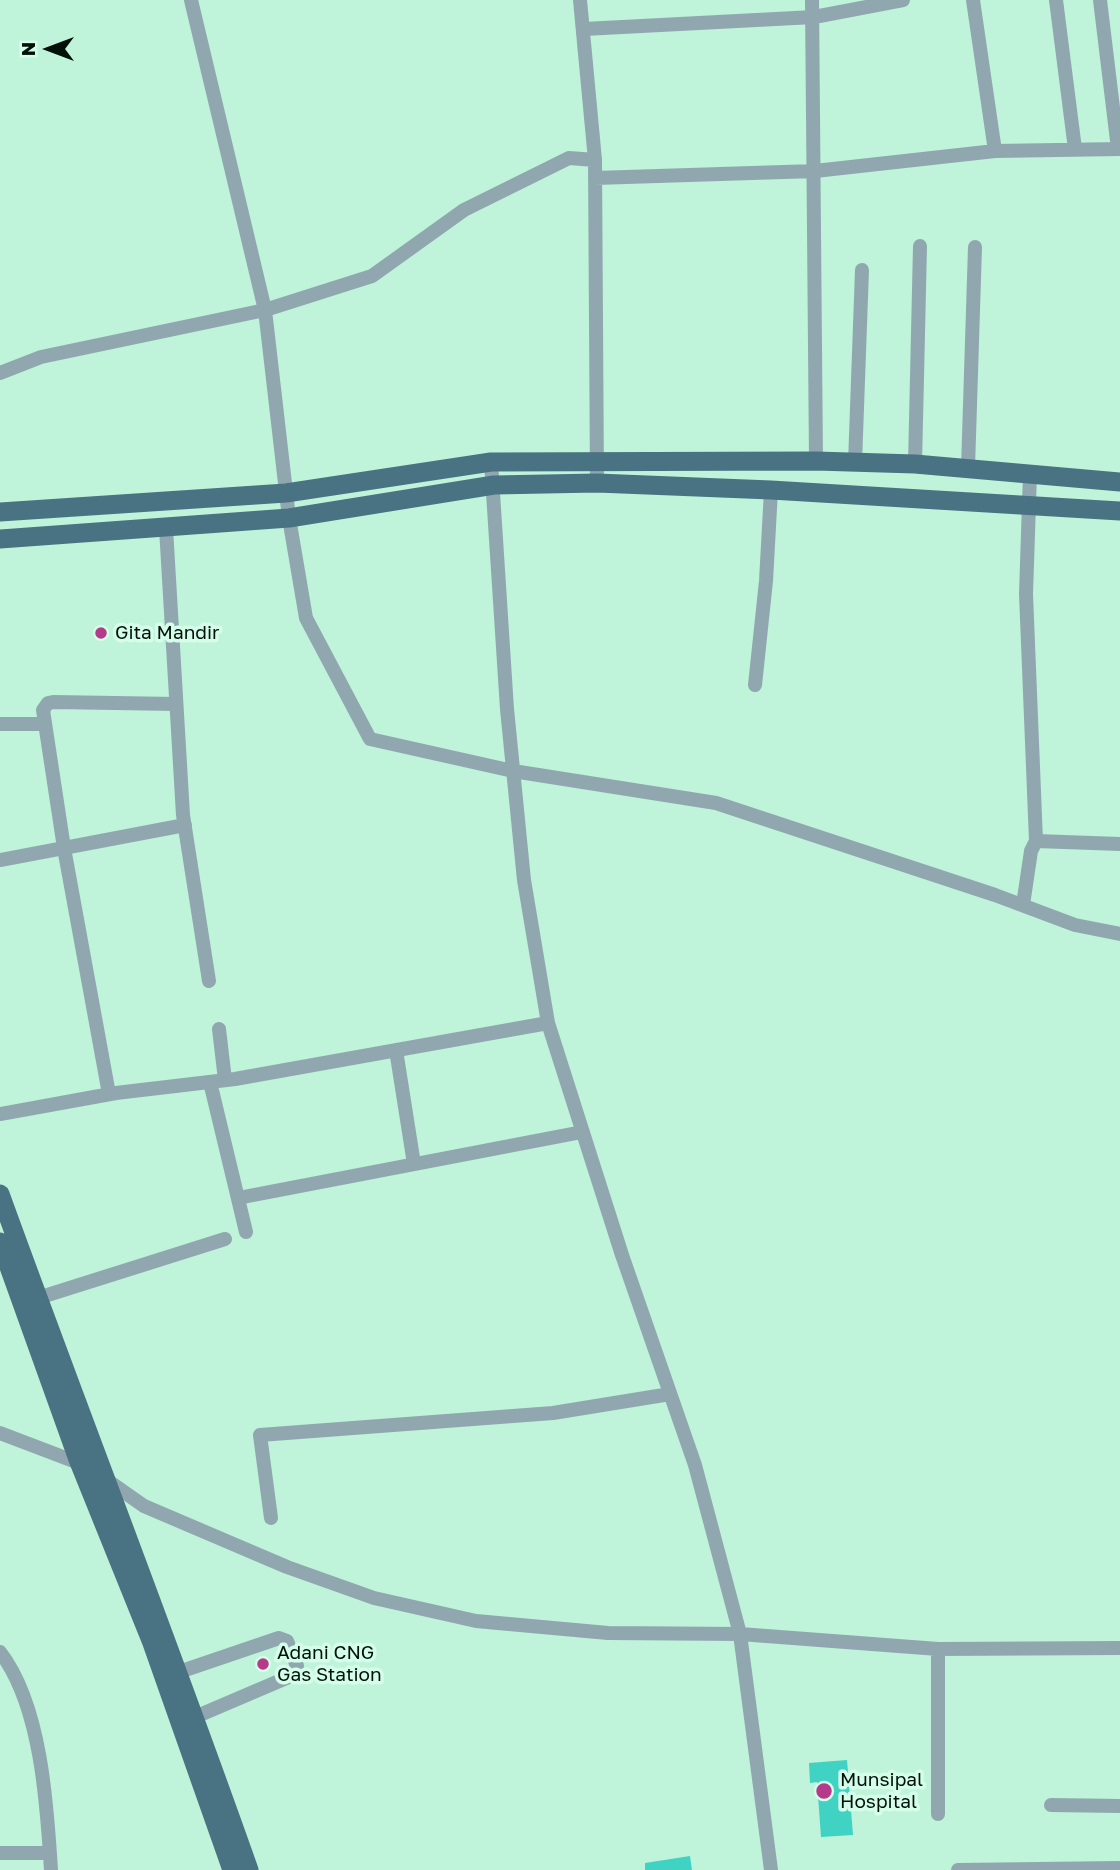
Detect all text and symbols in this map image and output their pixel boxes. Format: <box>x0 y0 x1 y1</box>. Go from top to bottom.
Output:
north arrow <box>14 14 84 84</box>
text: N <box>16 42 39 56</box>
place label: Gita Mandir <box>115 622 220 644</box>
marker: Gita Mandir <box>93 625 109 641</box>
place label: Adani CNG Gas Station <box>277 1642 382 1686</box>
marker: Adani CNG Gas Station <box>255 1656 271 1672</box>
place label: Munsipal Hospital <box>840 1769 923 1813</box>
marker: Munsipal Hospital <box>814 1781 834 1801</box>

